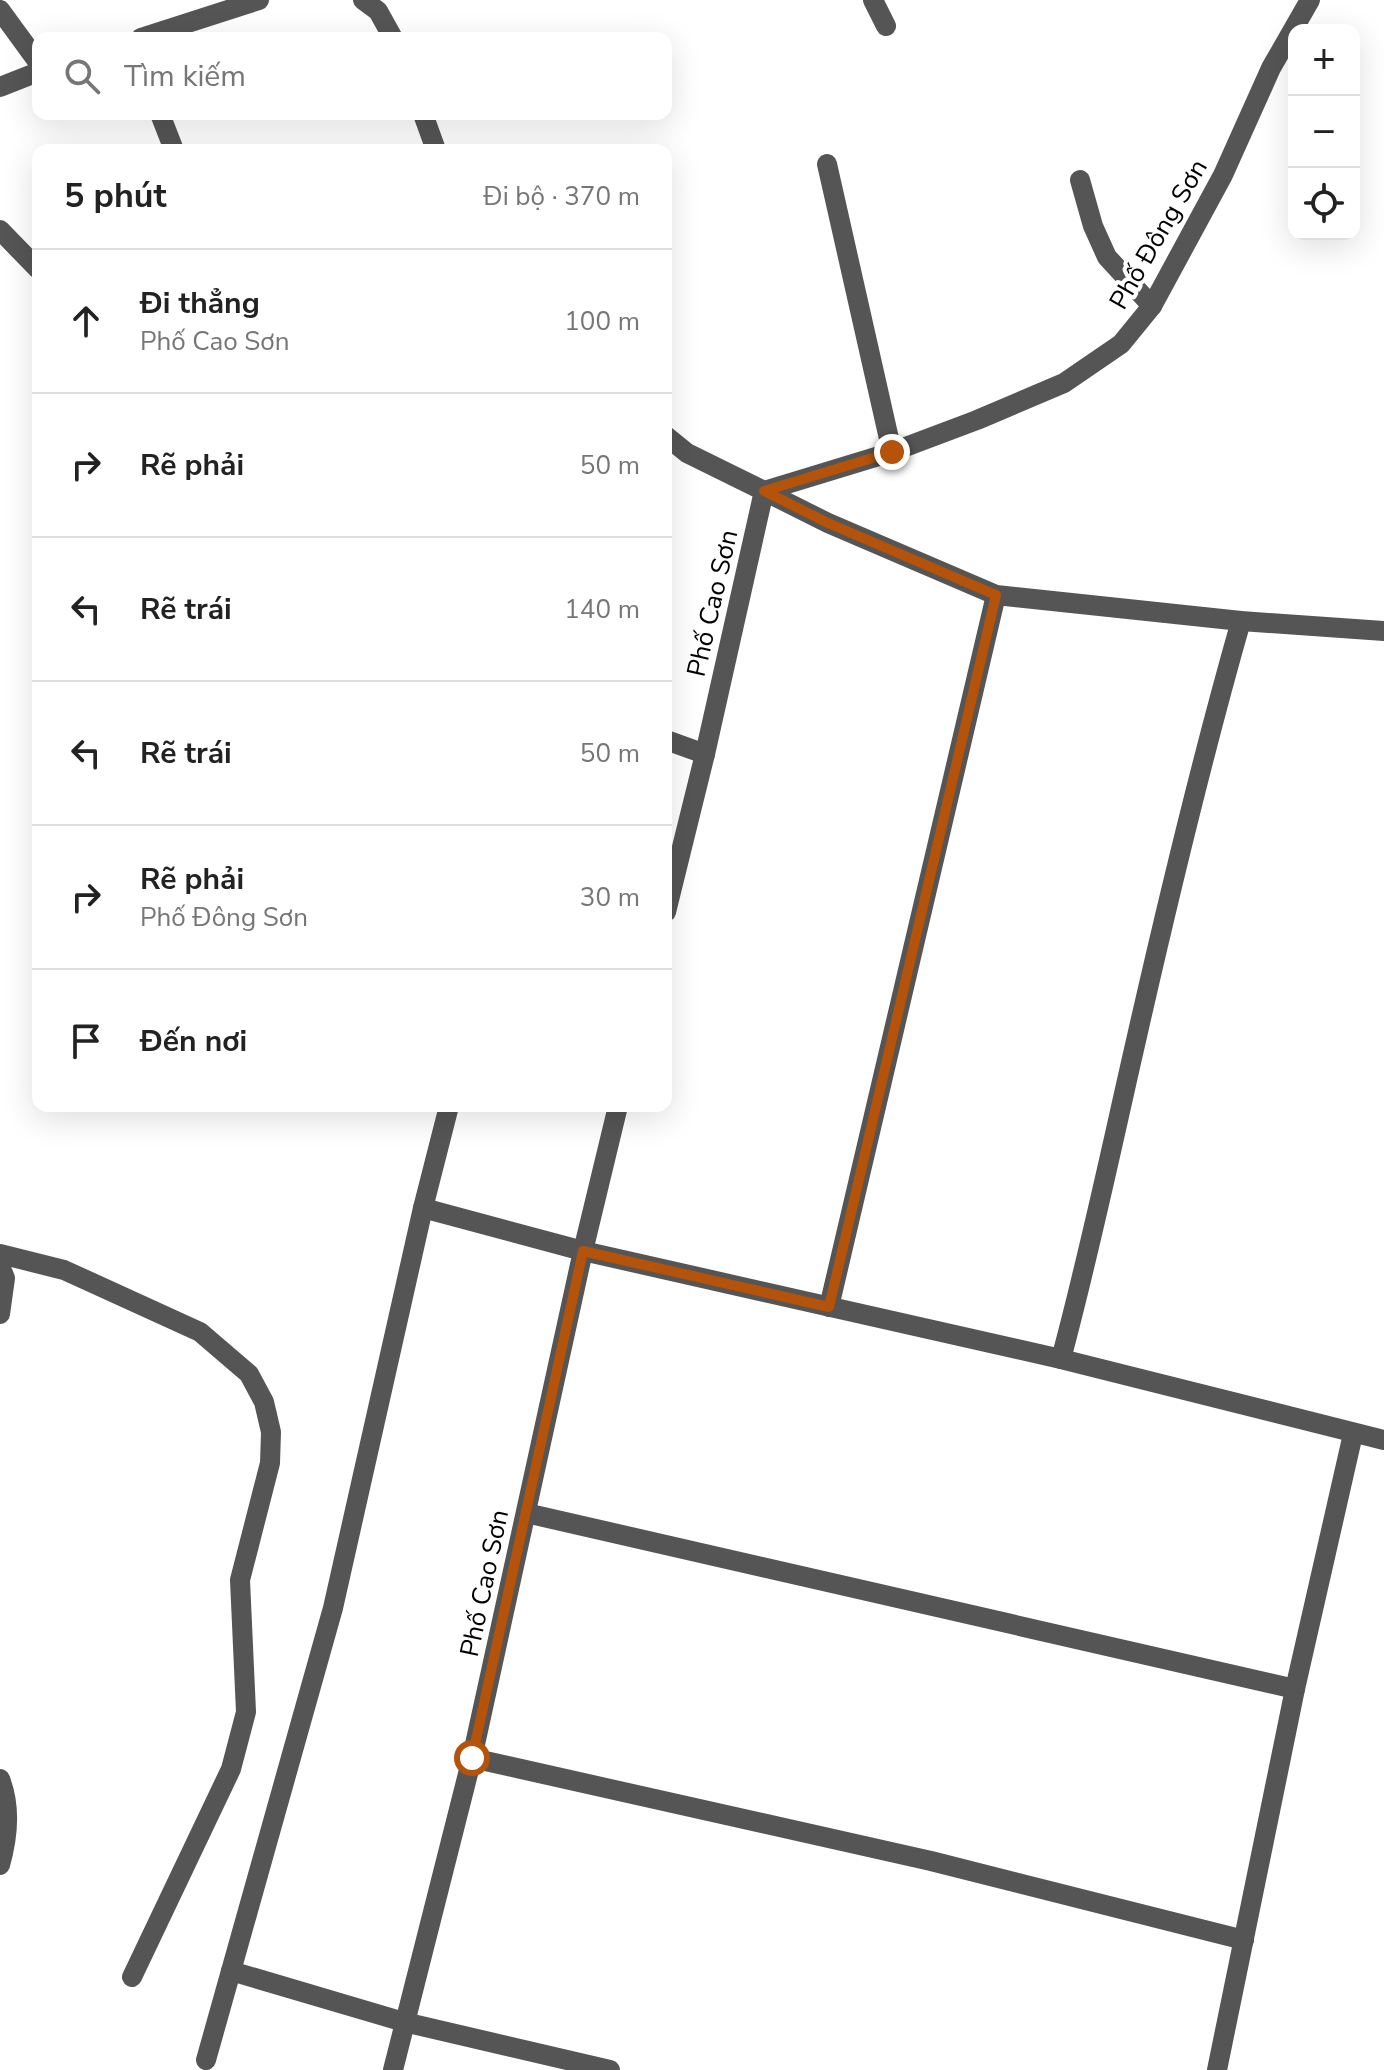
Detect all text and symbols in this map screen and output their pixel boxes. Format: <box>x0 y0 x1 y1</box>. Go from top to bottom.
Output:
map controls <box>1288 24 1360 240</box>
button: + <box>1288 24 1360 96</box>
search box <box>32 32 672 120</box>
icon: search <box>60 54 104 98</box>
text: Tìm kiếm <box>124 56 246 97</box>
button: − <box>1288 96 1360 168</box>
street label: Phố Đông Sơn <box>1101 153 1216 316</box>
button: locate <box>1288 168 1360 240</box>
text: 5 phút <box>64 173 167 219</box>
text: Đi bộ · 370 m <box>483 179 640 214</box>
text: Đi thẳng <box>140 283 260 324</box>
icon: ahead <box>64 299 108 343</box>
text: 100 m <box>564 304 640 339</box>
text: Phố Cao Sơn <box>140 324 290 359</box>
route end <box>874 434 910 470</box>
icon: right <box>64 443 108 487</box>
text: Rẽ phải <box>140 445 244 486</box>
text: 50 m <box>580 448 640 483</box>
street label: Phố Cao Sơn <box>679 526 746 680</box>
icon: left <box>64 587 108 631</box>
text: Rẽ trái <box>140 589 232 630</box>
text: 140 m <box>564 592 640 627</box>
icon: left <box>64 731 108 775</box>
text: Rẽ trái <box>140 733 232 774</box>
text: 50 m <box>580 736 640 771</box>
text: Rẽ phải <box>140 859 244 900</box>
icon: right <box>64 875 108 919</box>
text: 30 m <box>580 880 640 915</box>
text: Phố Đông Sơn <box>140 900 308 935</box>
icon: arrive <box>64 1019 108 1063</box>
text: Đến nơi <box>140 1021 247 1062</box>
street label: Phố Cao Sơn <box>452 1506 517 1660</box>
route start <box>454 1740 490 1776</box>

